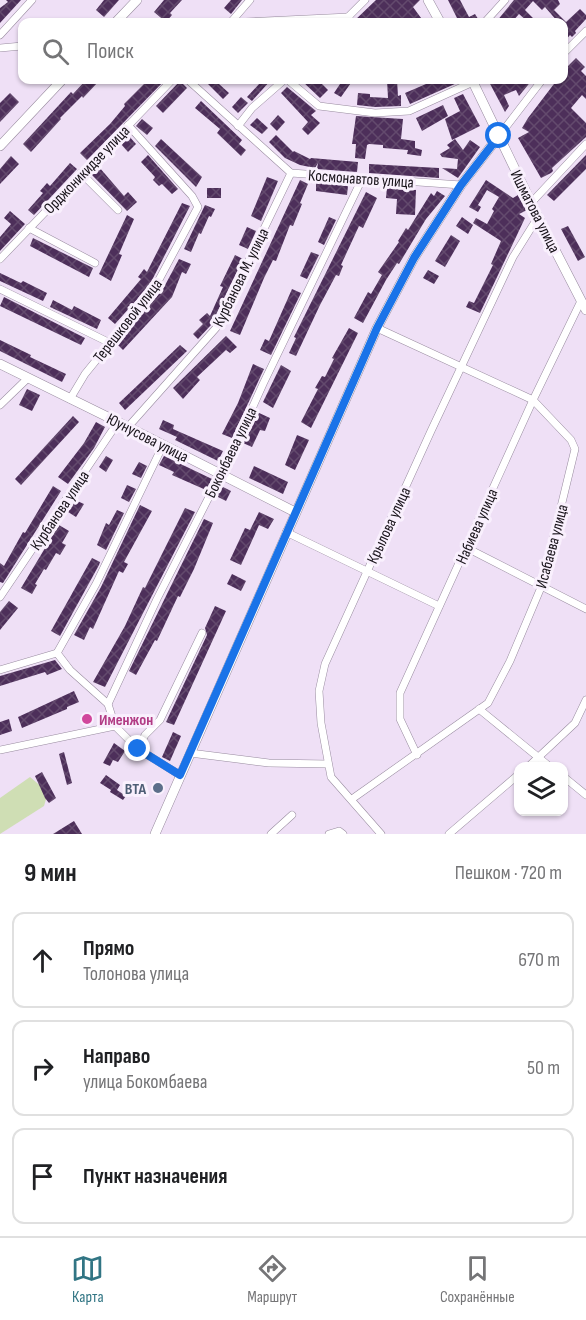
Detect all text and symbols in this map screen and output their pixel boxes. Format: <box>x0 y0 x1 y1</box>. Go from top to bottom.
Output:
search box <box>18 18 568 84</box>
icon: search <box>39 35 72 68</box>
text: Поиск <box>87 38 133 65</box>
street label: Орджоникидзе улица <box>40 122 134 218</box>
route start <box>485 122 511 148</box>
street label: Космонавтов улица <box>308 166 414 193</box>
street label: Ишматова улица <box>506 167 564 256</box>
street label: Курбанова М. улица <box>209 225 273 330</box>
street label: Терешковой улица <box>90 275 167 367</box>
street label: Боконбаева улица <box>201 404 261 501</box>
street label: Юунусова улица <box>103 410 191 467</box>
street label: Курбанова улица <box>27 467 94 554</box>
street label: Крылова улица <box>363 484 415 567</box>
street label: Набиева улица <box>452 486 502 567</box>
street label: Исабаева улица <box>532 502 573 590</box>
place label: Именжон <box>99 711 153 730</box>
marker: Именжон <box>80 712 94 726</box>
route end <box>124 735 150 761</box>
map controls <box>514 762 568 816</box>
button: layers <box>514 762 568 816</box>
place label: BTA <box>125 780 146 799</box>
marker: BTA <box>151 781 165 795</box>
text: 9 мин <box>24 858 77 889</box>
text: Пешком · 720 m <box>455 861 562 885</box>
text: Прямо <box>83 935 134 962</box>
icon: ahead <box>26 944 59 977</box>
text: 670 m <box>518 948 560 972</box>
text: Толонова улица <box>83 962 189 986</box>
text: Направо <box>83 1043 150 1070</box>
icon: right <box>26 1052 59 1085</box>
text: 50 m <box>527 1056 560 1080</box>
text: улица Бокомбаева <box>83 1070 208 1094</box>
icon: arrive <box>26 1160 59 1193</box>
text: Пункт назначения <box>83 1163 227 1190</box>
tab: Карта <box>71 1252 104 1307</box>
tab: Маршрут <box>247 1252 297 1307</box>
tab: Сохранённые <box>440 1252 515 1307</box>

